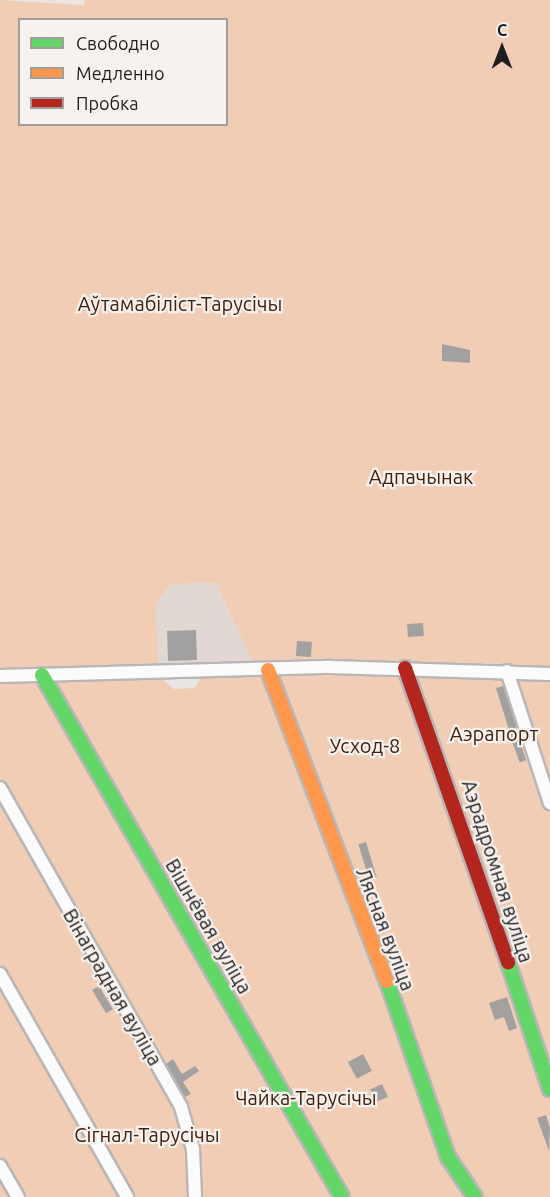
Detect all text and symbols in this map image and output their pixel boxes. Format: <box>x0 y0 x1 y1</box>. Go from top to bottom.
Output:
legend <box>18 18 228 126</box>
north arrow <box>472 18 532 78</box>
text: С <box>497 21 507 39</box>
text: Свободно <box>76 33 160 53</box>
text: Медленно <box>76 63 165 83</box>
text: Пробка <box>76 93 139 113</box>
park label: Аўтамабіліст-Тарусічы <box>78 291 282 315</box>
park label: Адпачынак <box>369 464 473 488</box>
park label: Аэрапорт <box>450 721 538 745</box>
park label: Усход-8 <box>330 733 400 757</box>
street label: Аэрадромная вуліца <box>457 777 539 965</box>
street label: Вішнёвая вуліца <box>161 854 257 998</box>
street label: Лясная вуліца <box>352 864 420 994</box>
street label: Вінаградная вуліца <box>58 904 168 1070</box>
park label: Чайка-Тарусічы <box>235 1085 377 1109</box>
park label: Сігнал-Тарусічы <box>74 1122 220 1146</box>

